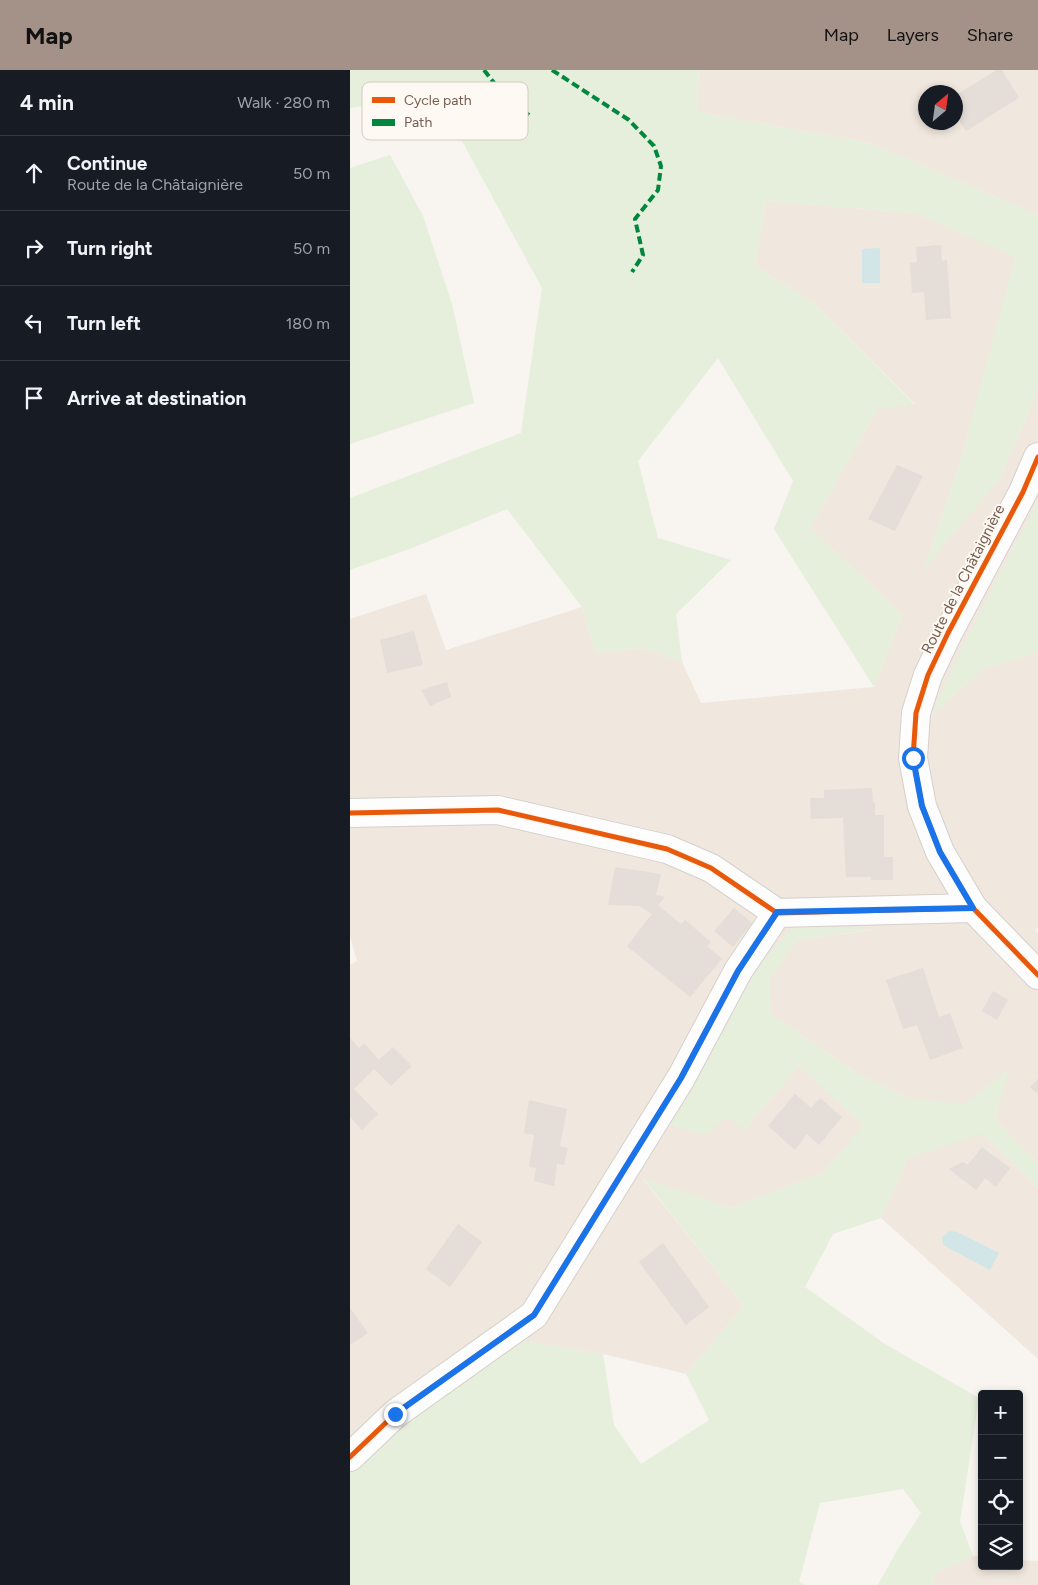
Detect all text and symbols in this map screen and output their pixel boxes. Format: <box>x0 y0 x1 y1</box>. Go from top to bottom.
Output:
text: Map <box>25 21 73 50</box>
text: Map <box>824 24 859 46</box>
text: Layers <box>887 24 939 46</box>
text: Share <box>967 24 1013 46</box>
legend <box>362 82 528 140</box>
north arrow <box>918 85 963 130</box>
text: 4 min <box>20 90 74 115</box>
text: Cycle path <box>404 92 472 109</box>
text: Walk · 280 m <box>237 93 330 112</box>
text: Path <box>404 114 432 131</box>
text: Continue <box>67 152 147 175</box>
icon: ahead <box>20 159 48 187</box>
text: 50 m <box>293 164 330 183</box>
text: Route de la Châtaignière <box>67 175 243 194</box>
icon: right <box>20 234 48 262</box>
text: Turn right <box>67 237 153 260</box>
text: 50 m <box>293 239 330 258</box>
icon: left <box>20 309 48 337</box>
text: Turn left <box>67 312 141 335</box>
text: 180 m <box>286 314 330 333</box>
icon: arrive <box>20 384 48 412</box>
text: Arrive at destination <box>67 387 246 410</box>
street label: Route de la Châtaignière <box>918 501 1008 657</box>
route start <box>902 747 925 770</box>
map controls <box>978 1390 1023 1570</box>
button: + <box>978 1390 1023 1435</box>
route end <box>384 1403 407 1426</box>
button: − <box>978 1435 1023 1480</box>
button: locate <box>978 1480 1023 1525</box>
button: layers <box>978 1525 1023 1570</box>

